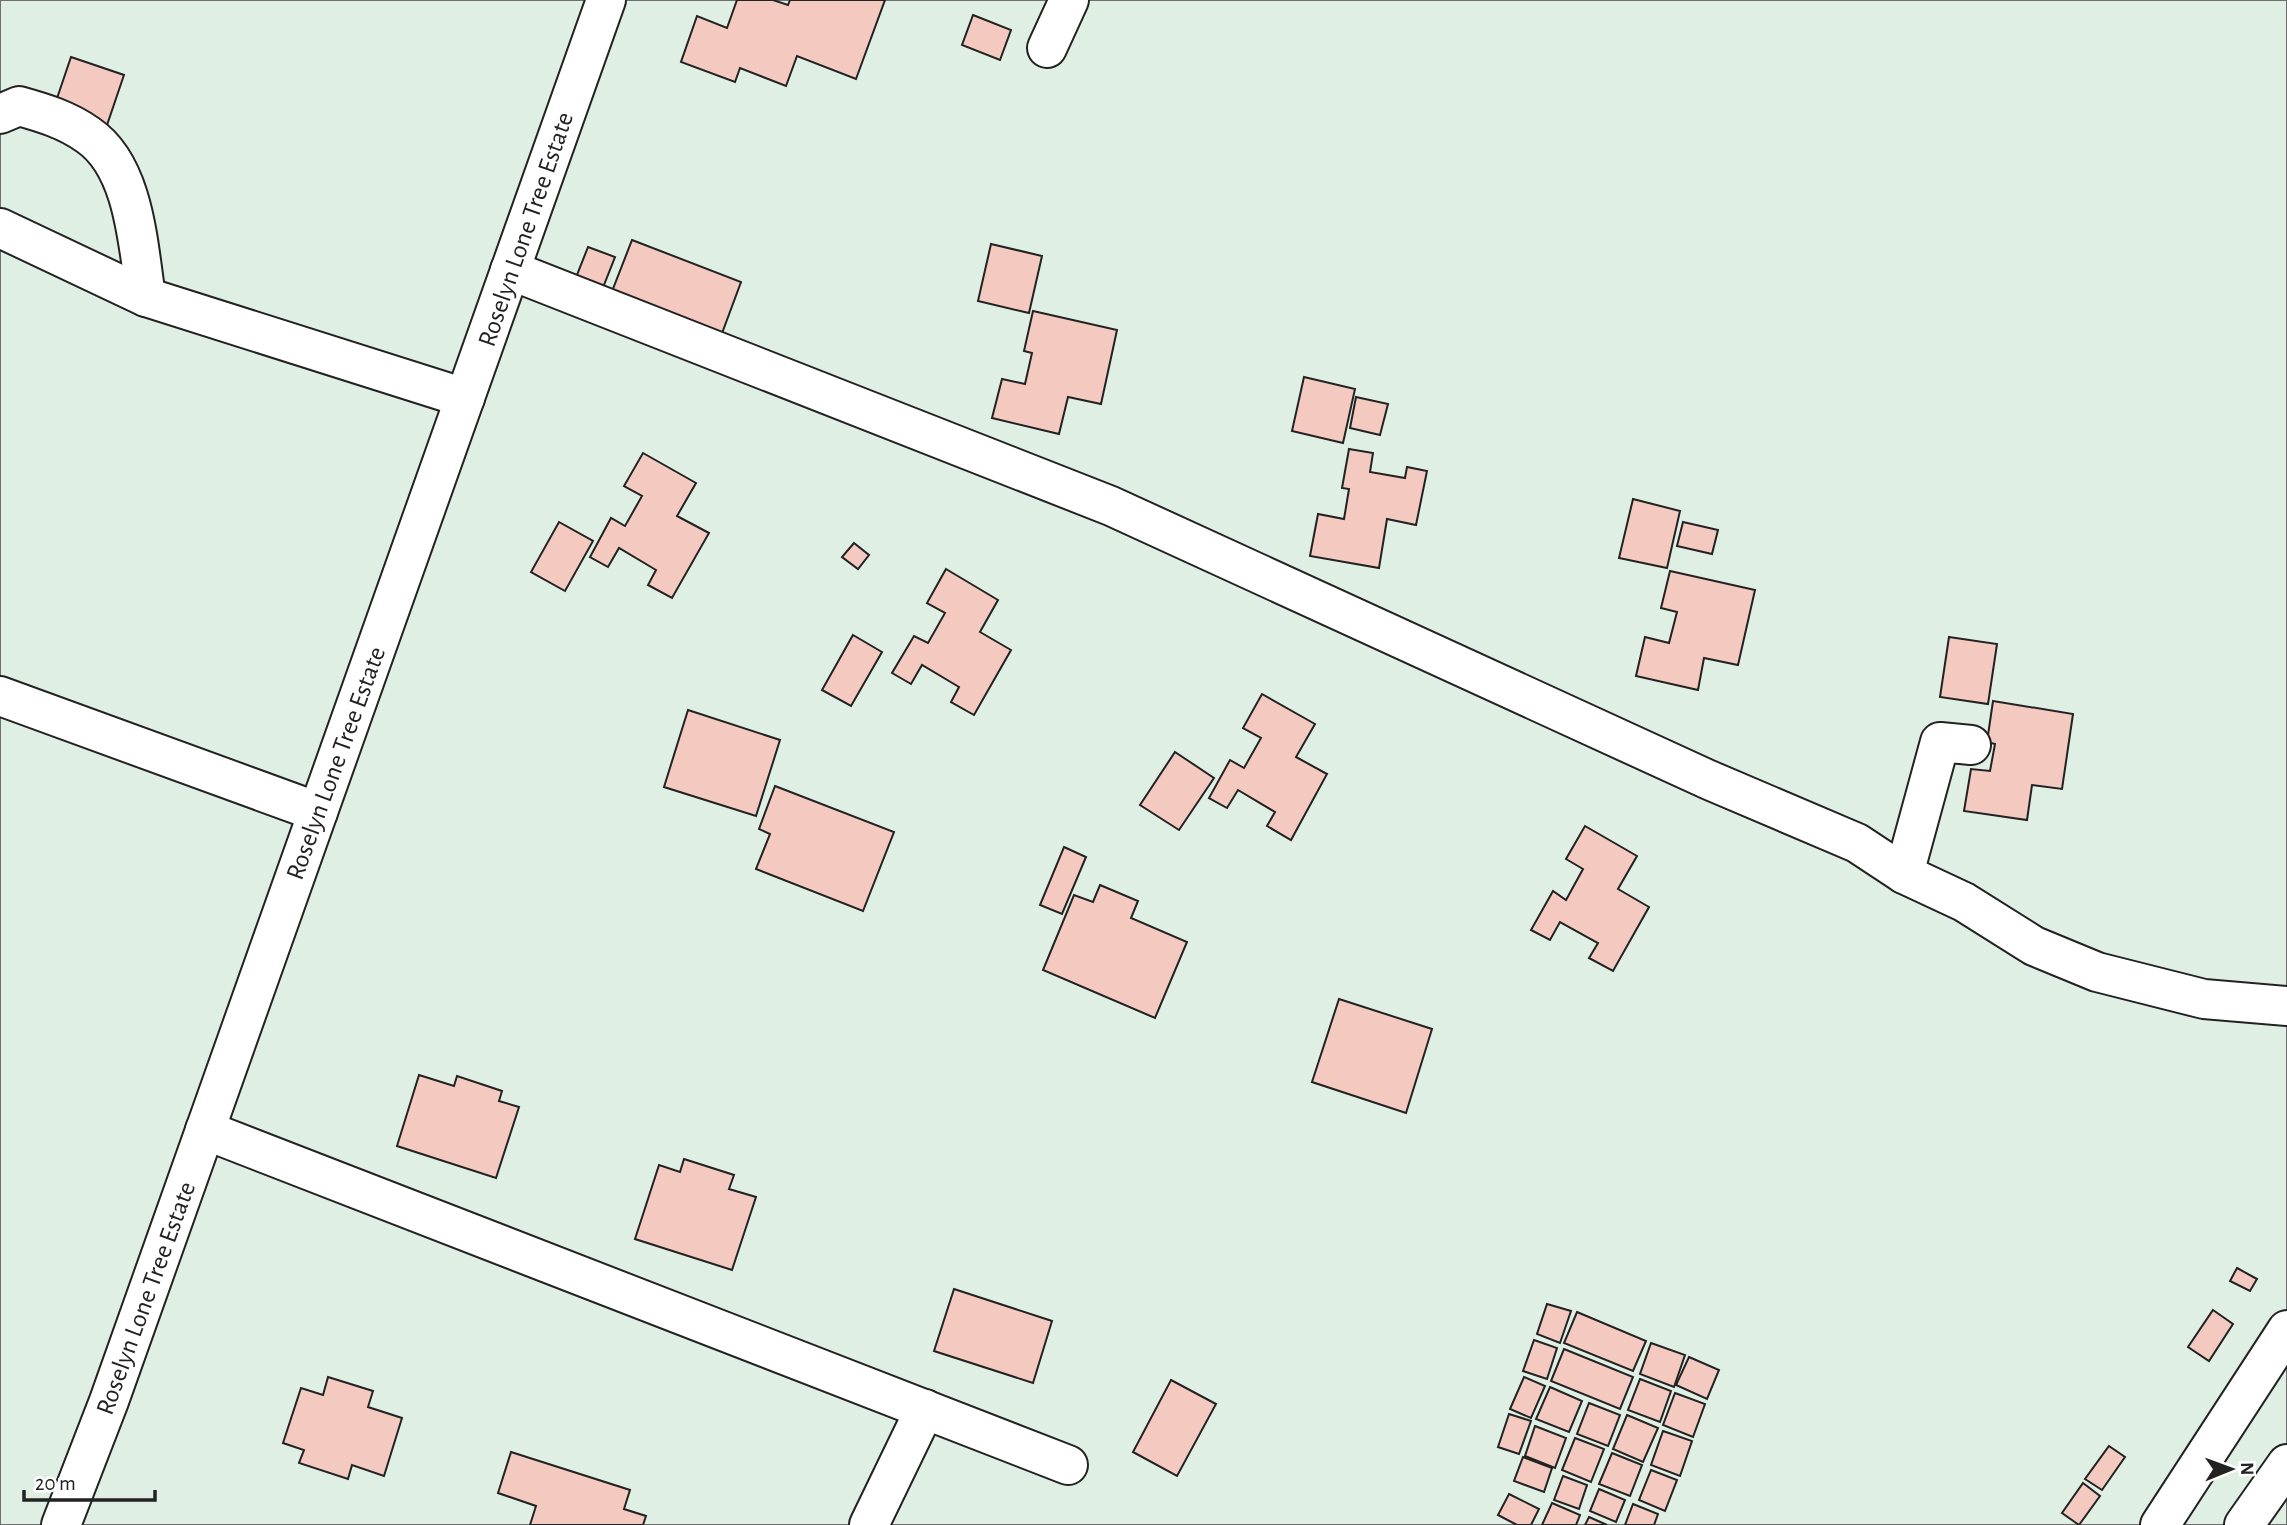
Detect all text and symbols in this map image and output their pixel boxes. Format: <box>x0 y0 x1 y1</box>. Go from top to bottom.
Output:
street label: Roselyn Lone Tree Estate <box>474 109 578 350</box>
street label: Roselyn Lone Tree Estate <box>282 643 390 883</box>
street label: Roselyn Lone Tree Estate <box>92 1178 200 1418</box>
north arrow <box>2196 1434 2266 1504</box>
scale bar <box>24 1458 156 1502</box>
text: N <box>2237 1462 2256 1476</box>
text: 20 m <box>35 1473 76 1494</box>

